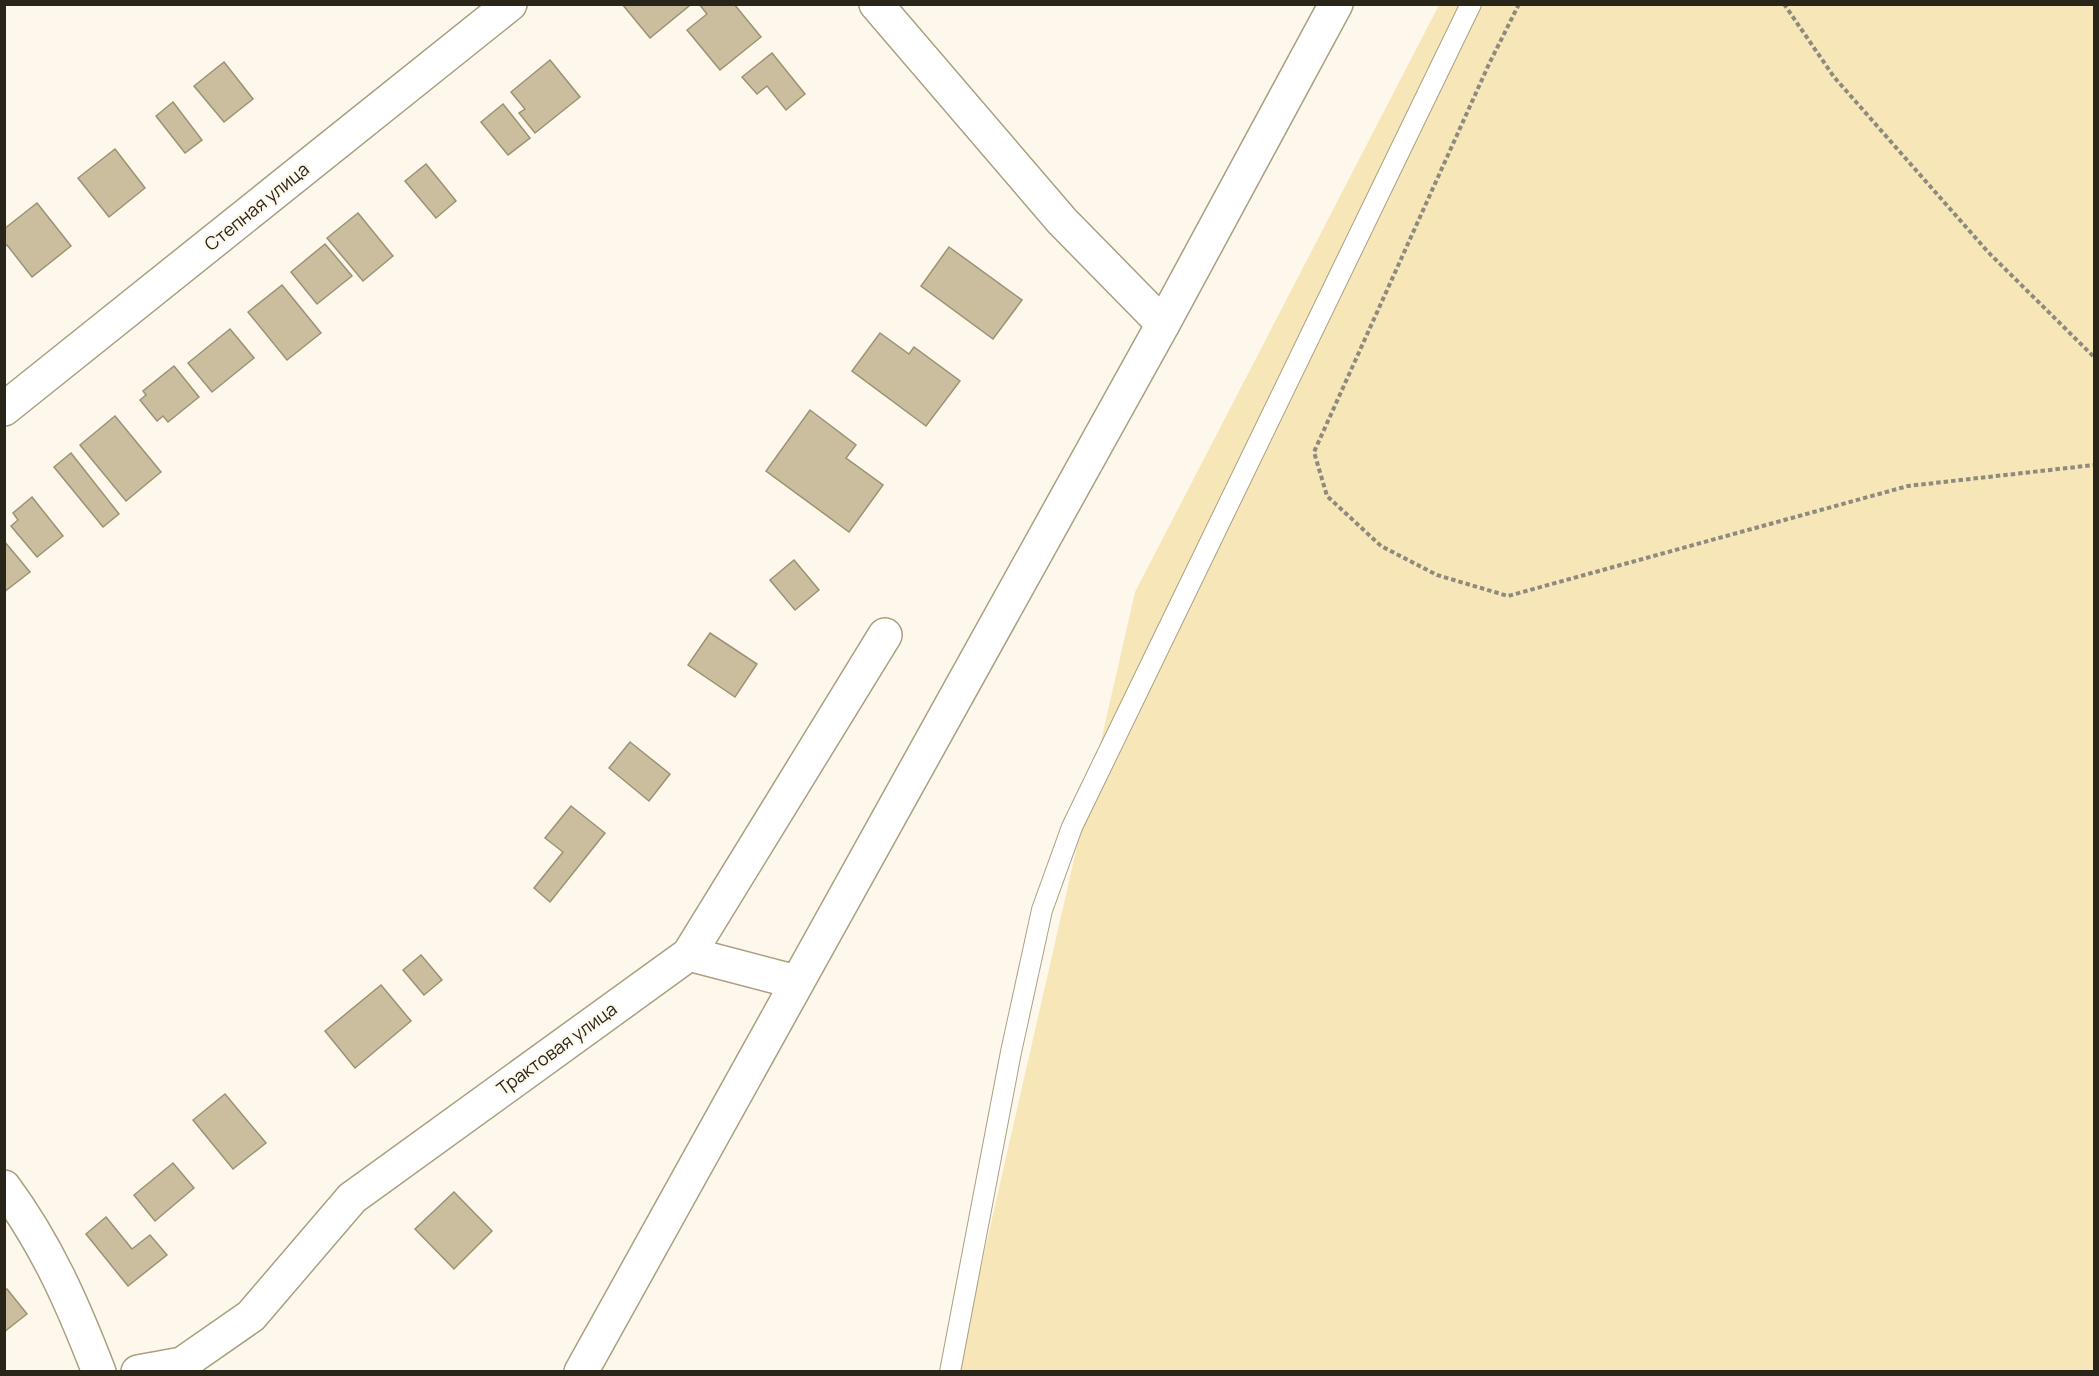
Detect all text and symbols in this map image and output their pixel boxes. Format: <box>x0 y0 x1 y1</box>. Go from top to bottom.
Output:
street label: Степная улица <box>199 157 314 256</box>
street label: Трактовая улица <box>491 996 621 1100</box>

